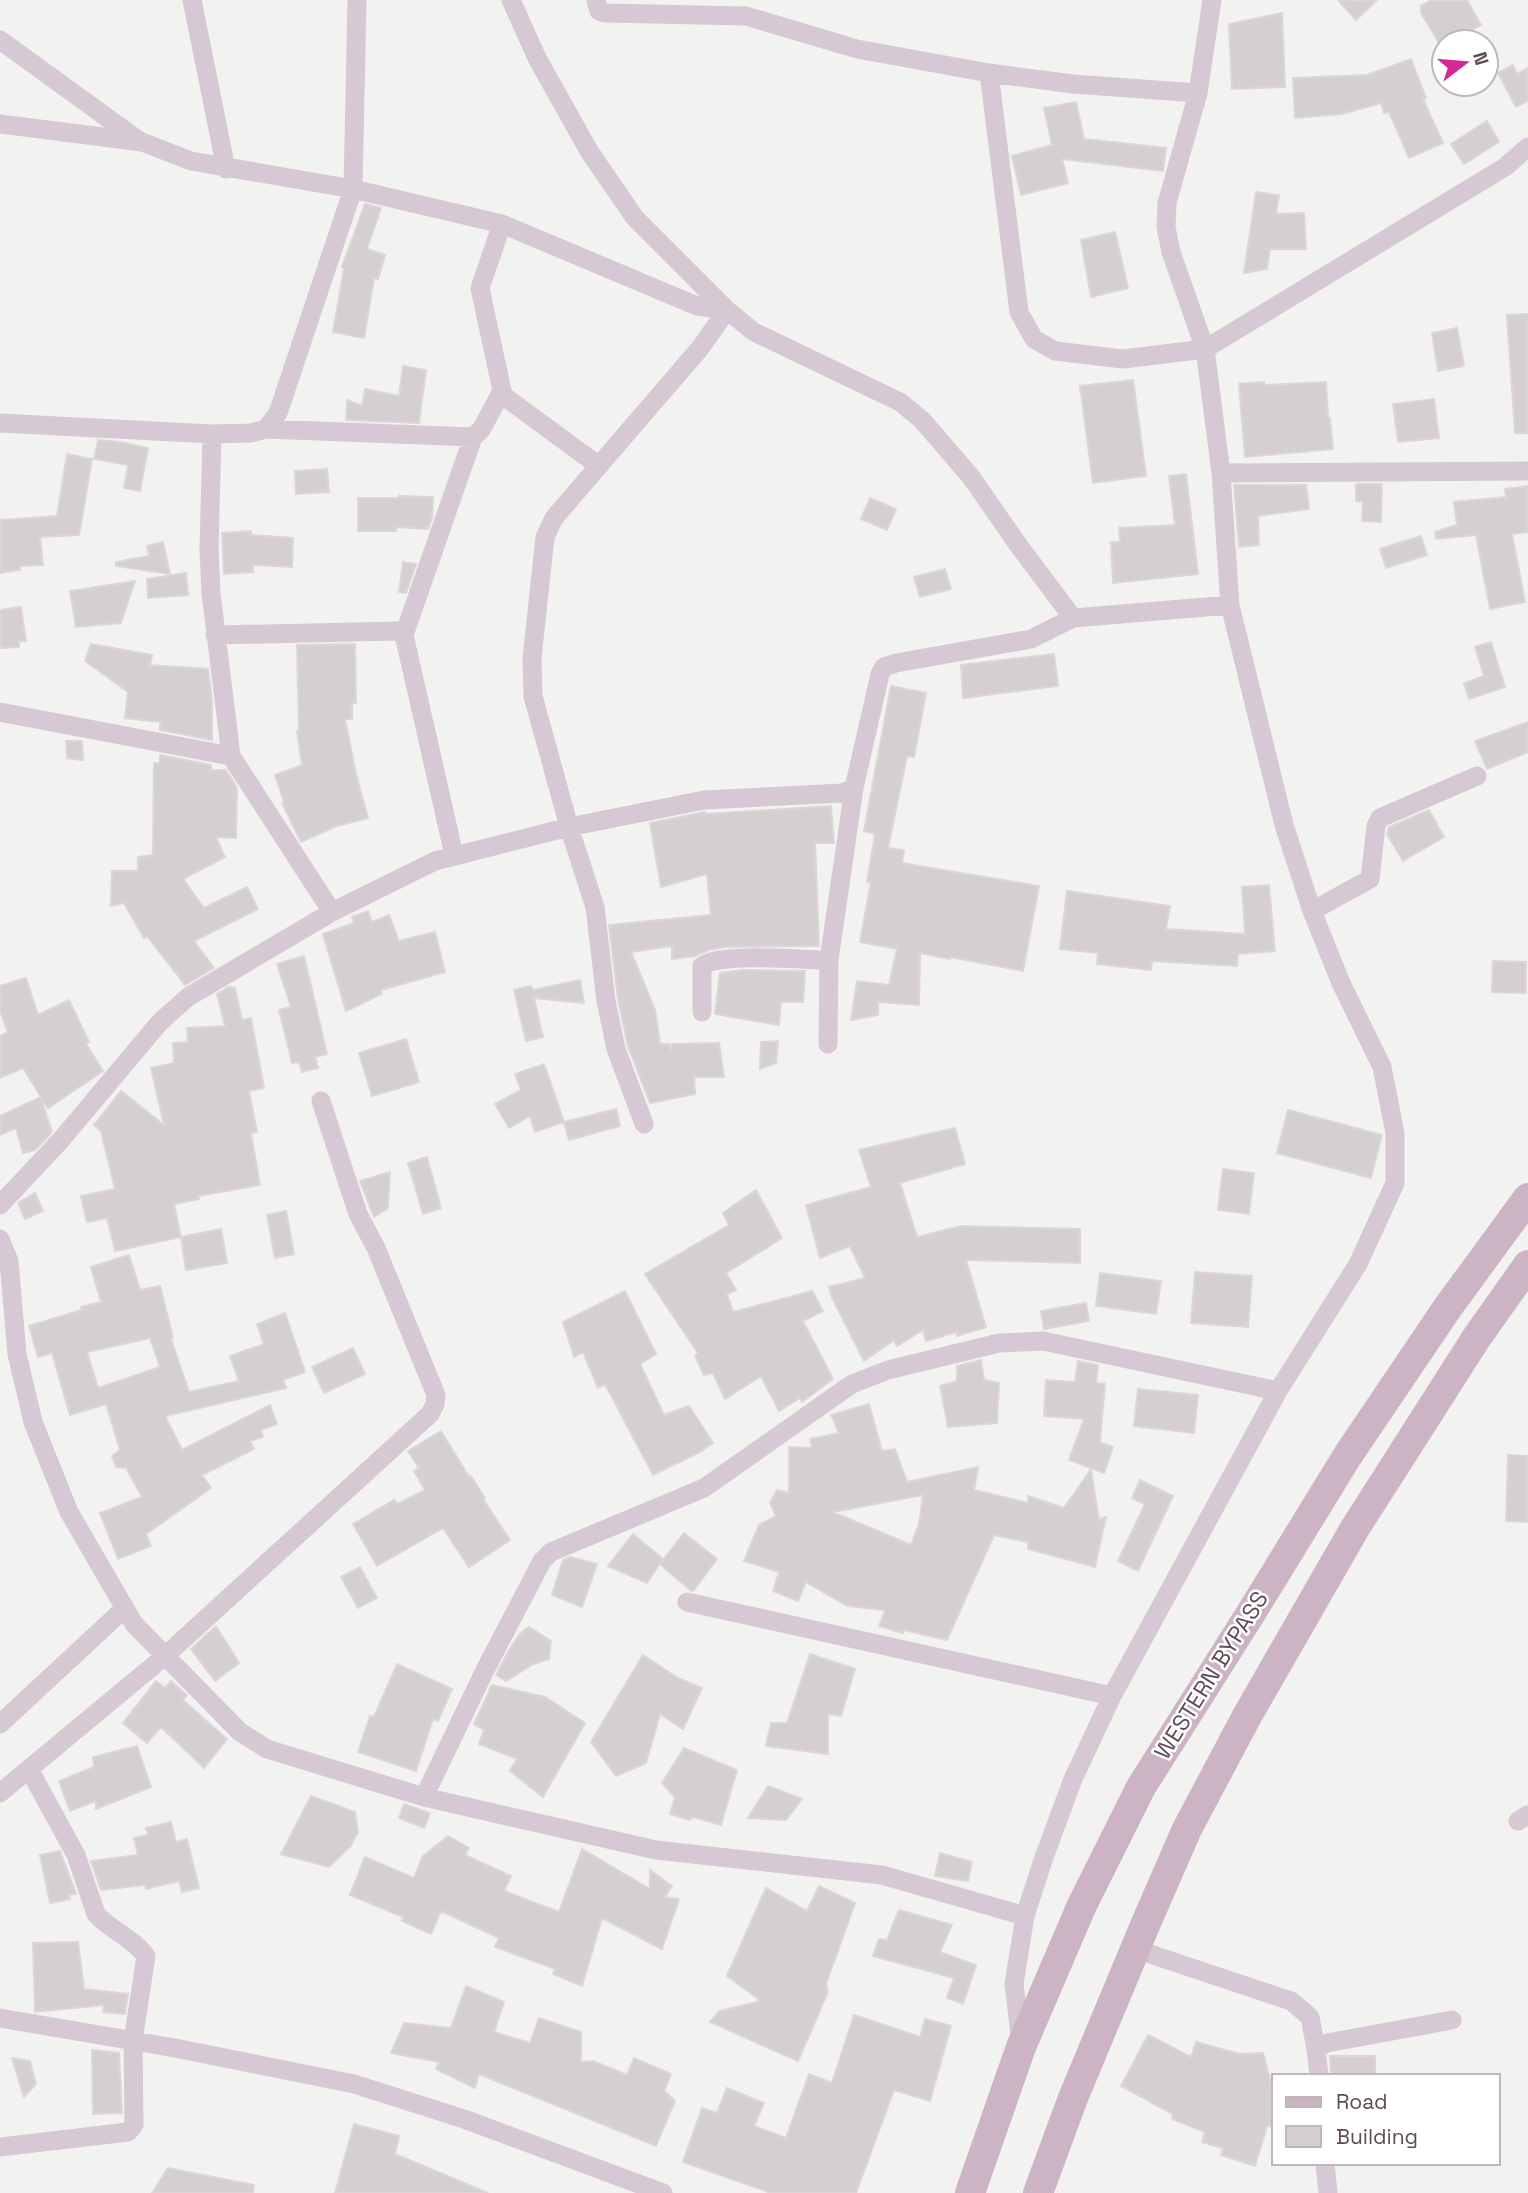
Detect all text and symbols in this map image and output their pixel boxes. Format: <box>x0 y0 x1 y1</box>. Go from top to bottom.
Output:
north arrow <box>1430 28 1500 98</box>
text: N <box>1467 49 1495 68</box>
street label: WESTERN BYPASS <box>1147 1585 1275 1765</box>
legend <box>1272 2074 1500 2165</box>
text: Road <box>1336 2088 1388 2115</box>
text: Building <box>1336 2123 1418 2150</box>

